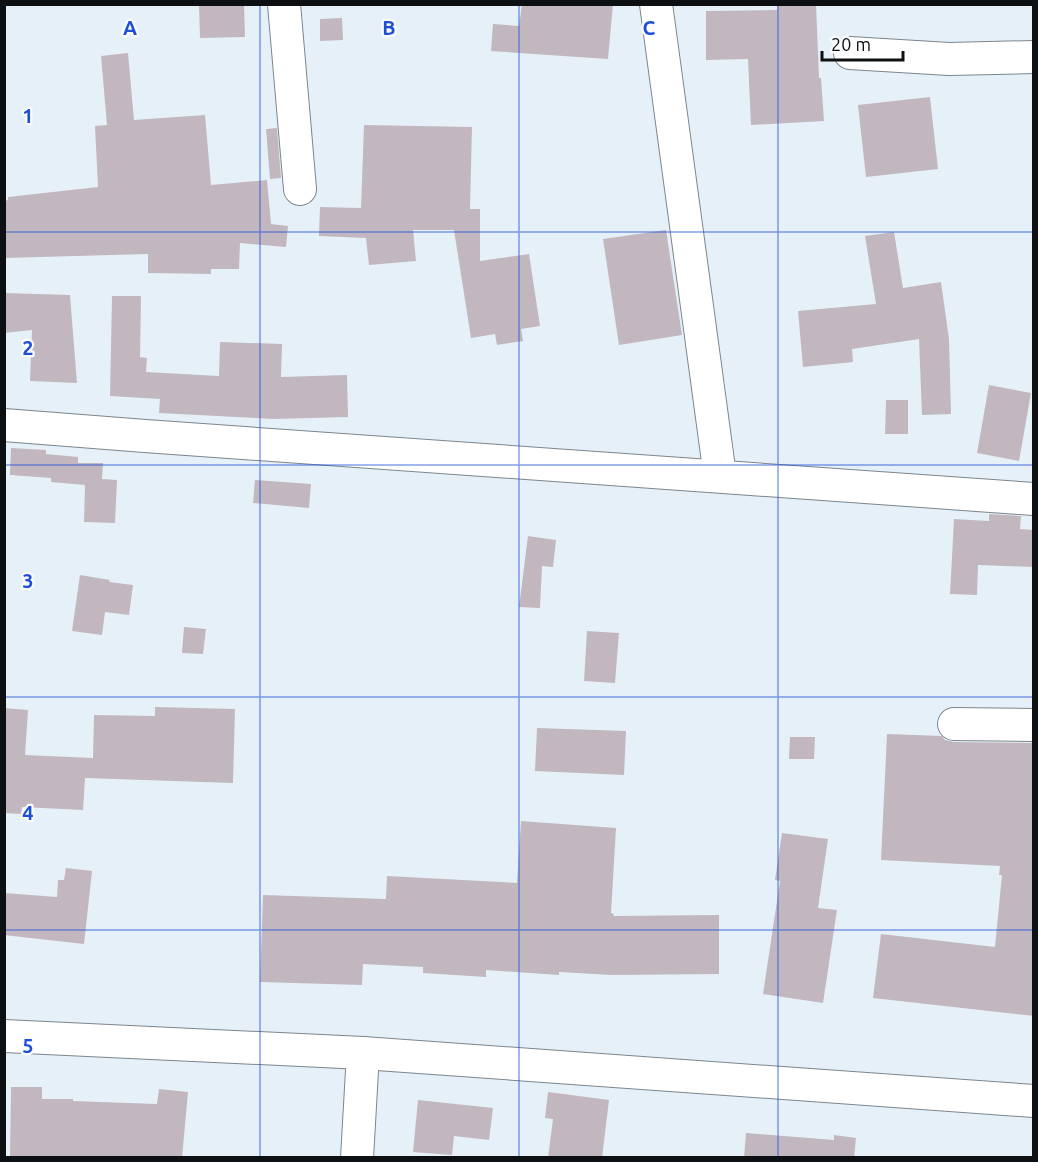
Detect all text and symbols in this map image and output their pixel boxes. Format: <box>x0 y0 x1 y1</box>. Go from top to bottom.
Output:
text: A <box>123 16 137 39</box>
text: B <box>382 16 396 39</box>
text: C <box>643 16 656 39</box>
scale bar <box>822 24 903 62</box>
text: 20 m <box>831 34 871 54</box>
text: 1 <box>22 104 34 127</box>
text: 2 <box>22 336 34 359</box>
text: 3 <box>22 569 34 592</box>
text: 4 <box>22 801 34 824</box>
text: 5 <box>22 1034 34 1057</box>

